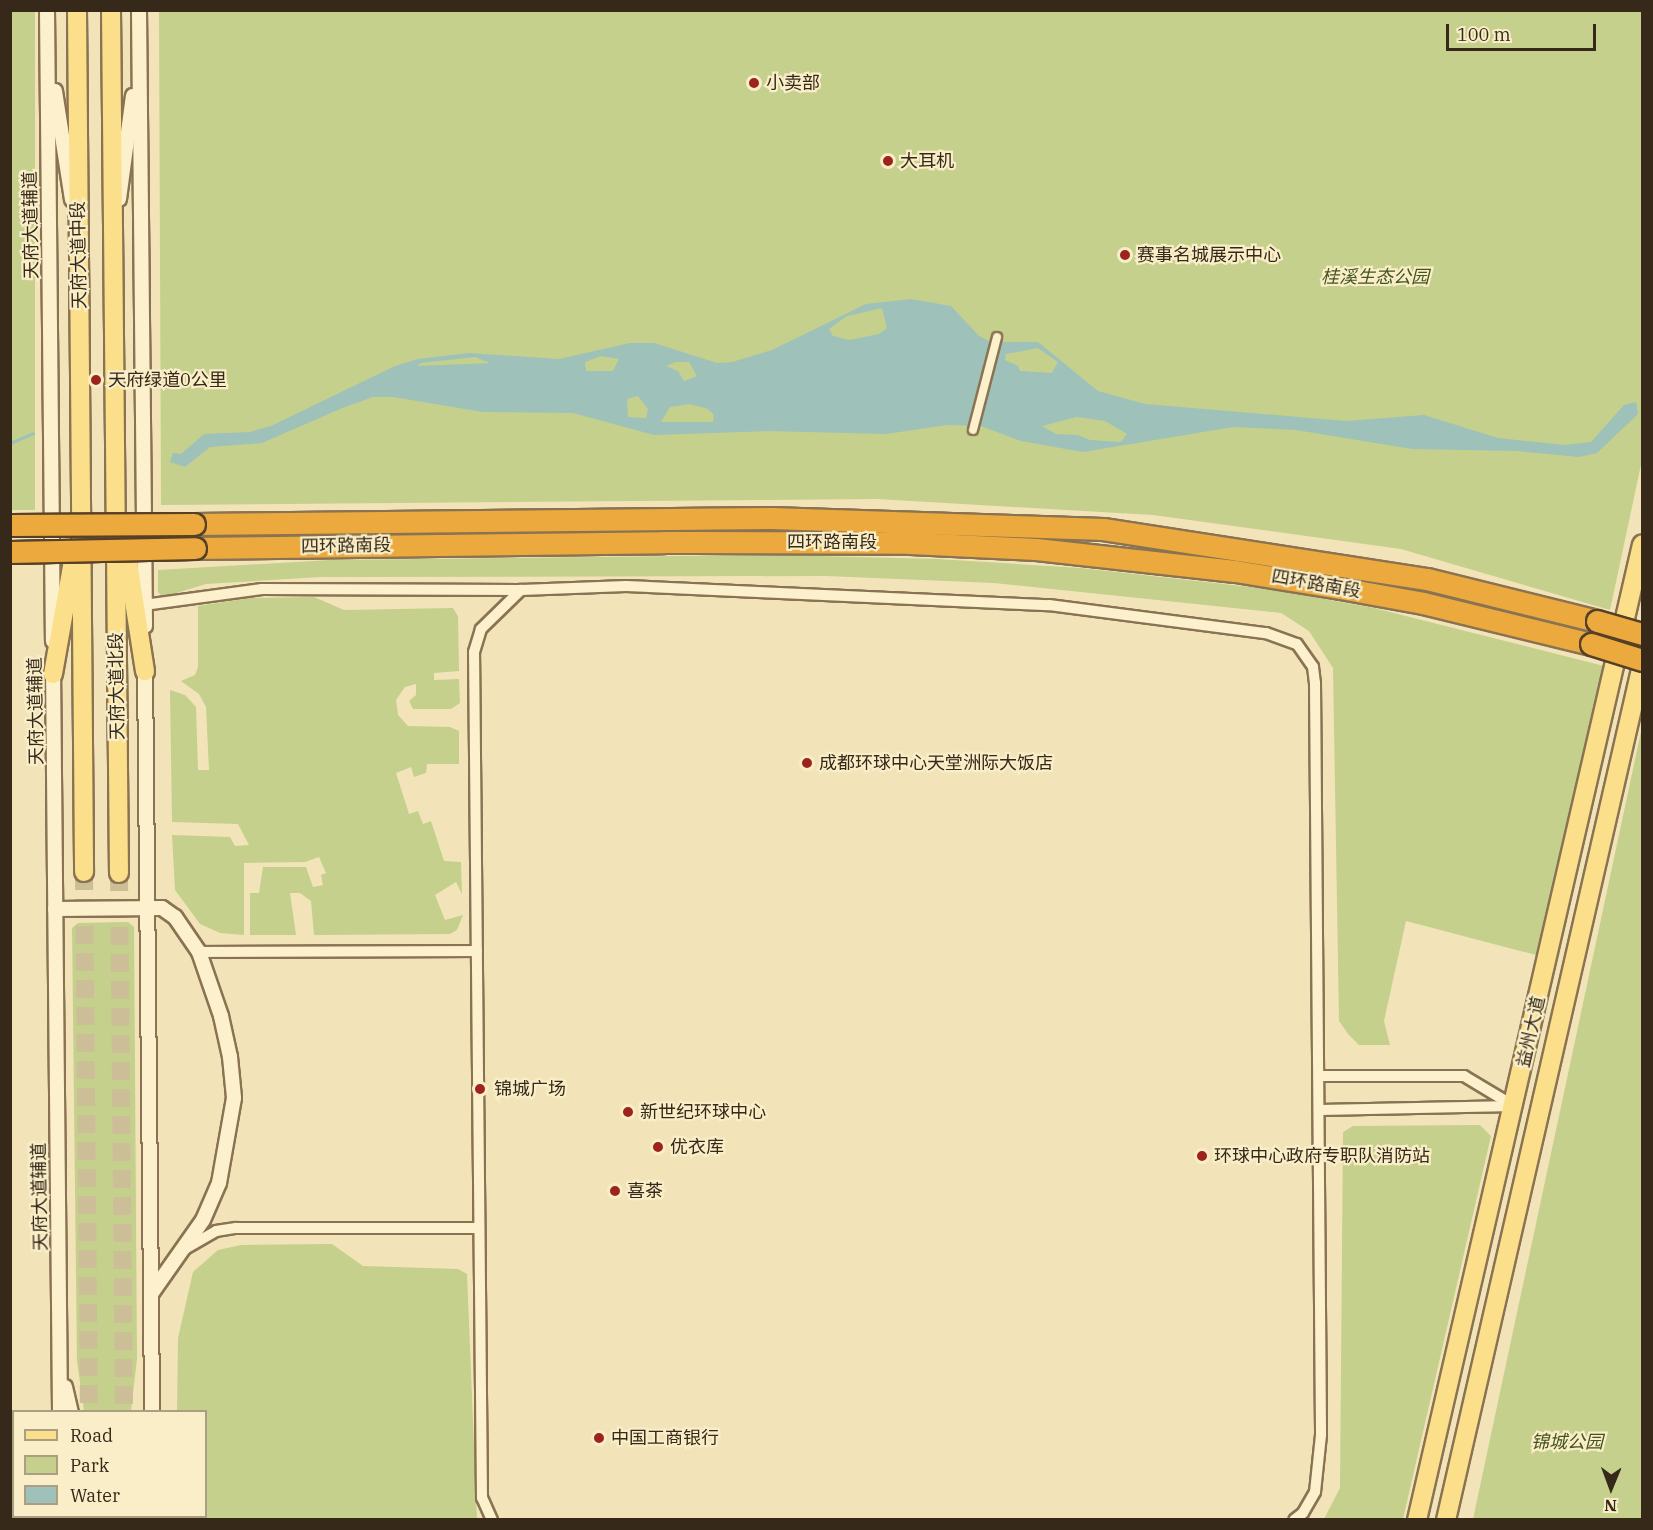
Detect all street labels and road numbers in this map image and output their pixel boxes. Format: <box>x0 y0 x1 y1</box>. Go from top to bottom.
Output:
street label: 天府大道辅道 <box>19 171 43 279</box>
street label: 天府大道中段 <box>67 201 91 309</box>
street label: 四环路南段 <box>787 531 877 553</box>
street label: 四环路南段 <box>301 534 391 558</box>
street label: 四环路南段 <box>1270 566 1362 602</box>
street label: 天府大道北段 <box>105 632 129 740</box>
street label: 天府大道辅道 <box>24 657 48 765</box>
street label: 益州大道 <box>1512 994 1550 1070</box>
street label: 天府大道辅道 <box>28 1143 52 1251</box>

